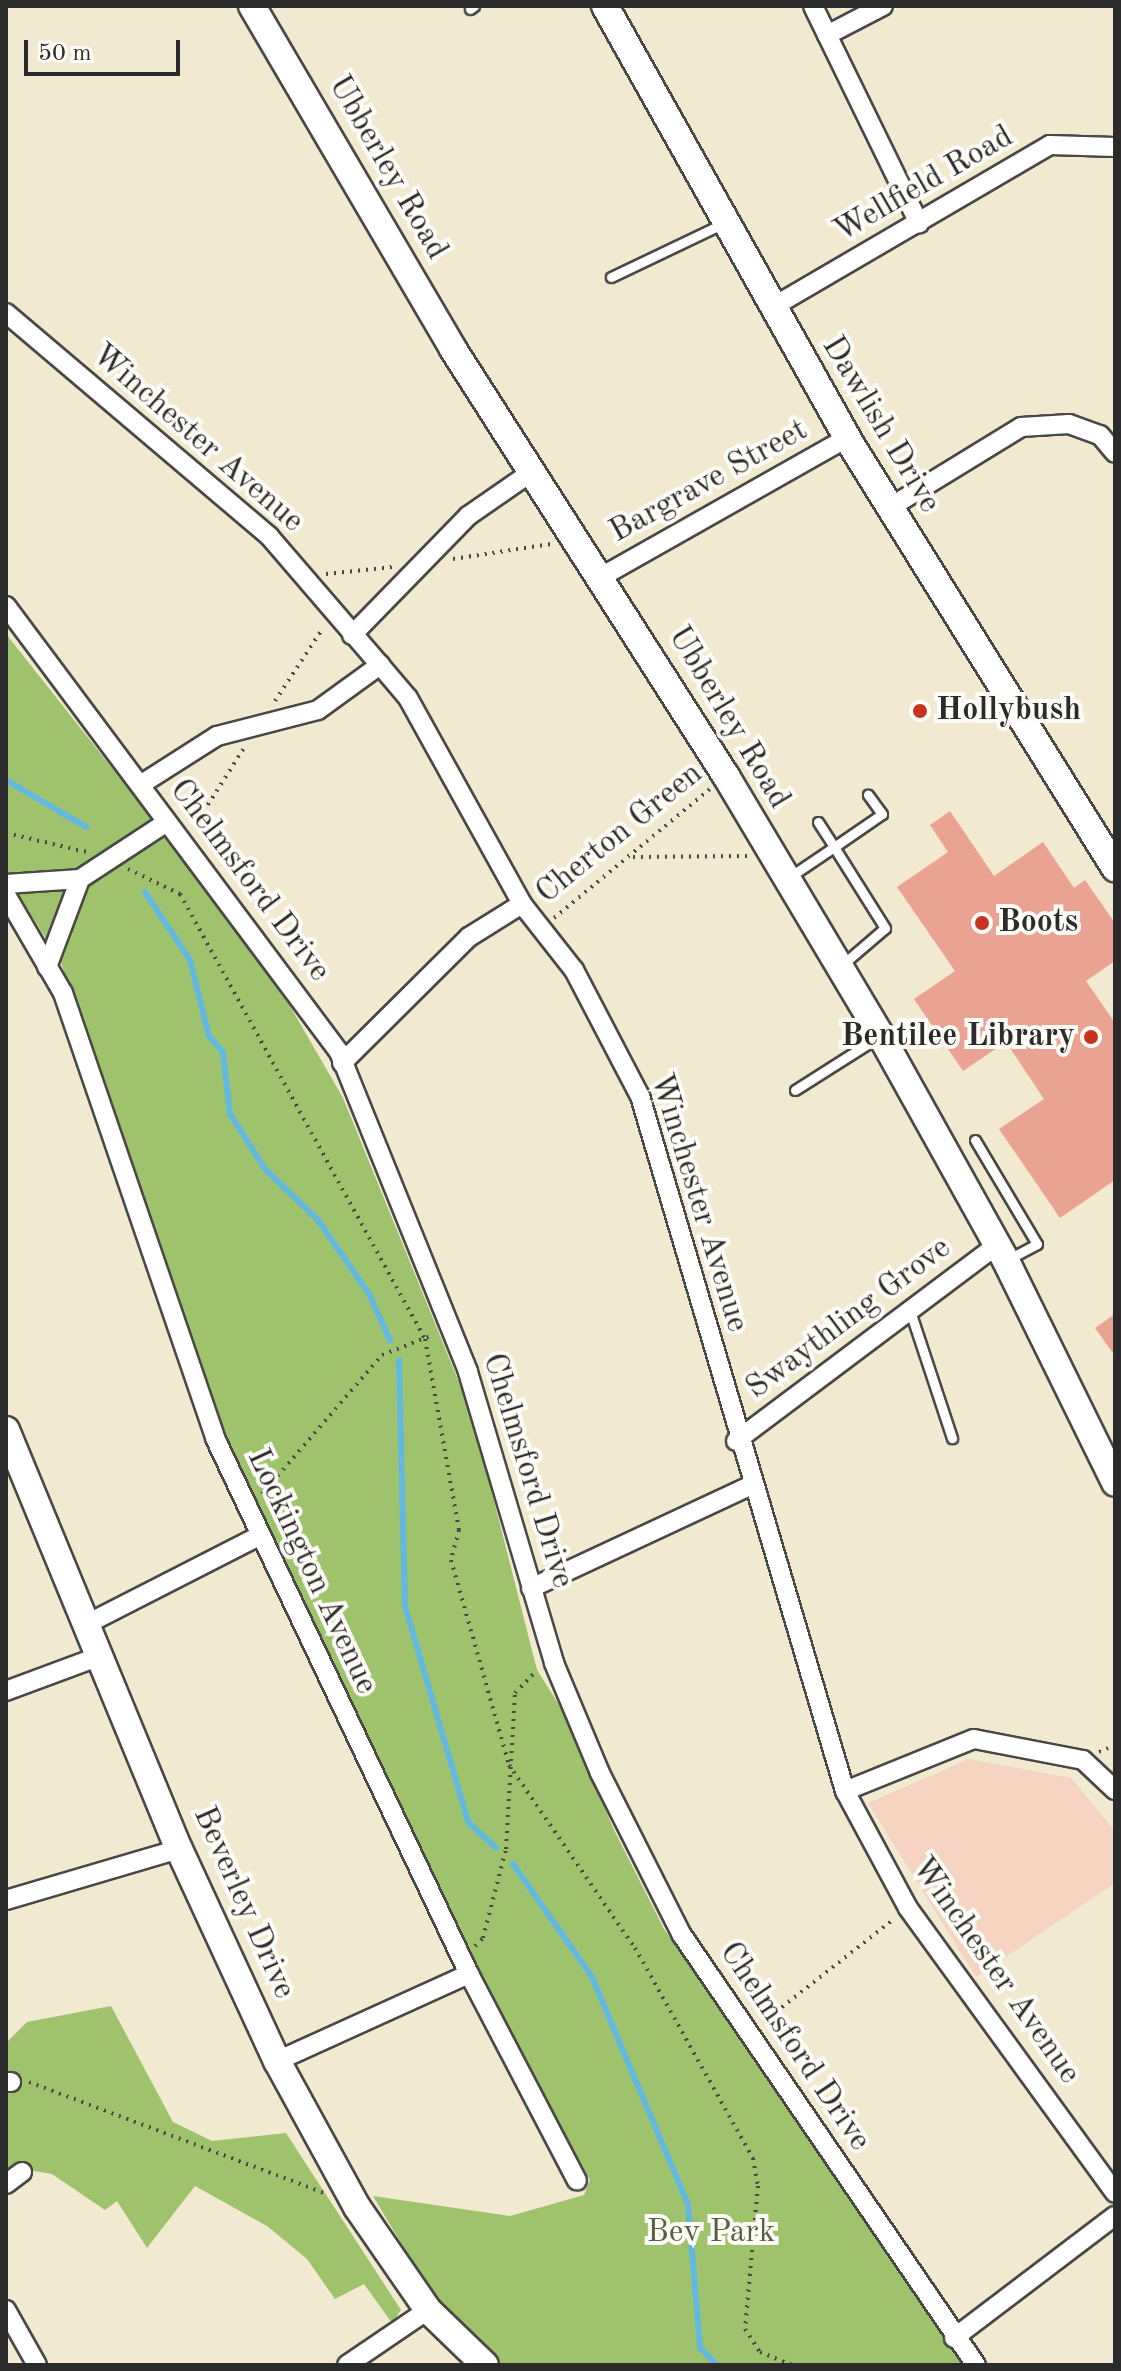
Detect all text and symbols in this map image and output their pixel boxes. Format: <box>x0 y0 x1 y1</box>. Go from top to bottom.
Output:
scale bar <box>28 24 184 74</box>
text: 50 m <box>38 42 92 66</box>
street label: Ubberley Road <box>319 69 455 267</box>
street label: Wellfield Road <box>828 118 1020 252</box>
street label: Dawlish Drive <box>812 330 948 520</box>
street label: Winchester Avenue <box>83 337 311 541</box>
street label: Bargrave Street <box>603 412 815 552</box>
street label: Ubberley Road <box>658 620 798 816</box>
place label: Hollybush <box>936 692 1081 730</box>
marker: Hollybush <box>911 702 929 720</box>
street label: Cherton Green <box>529 755 711 913</box>
street label: Chelmsford Drive <box>160 772 338 990</box>
place label: Boots <box>998 904 1078 942</box>
marker: Boots <box>973 914 991 932</box>
place label: Bentilee Library <box>841 1018 1075 1056</box>
marker: Bentilee Library <box>1082 1028 1100 1046</box>
street label: Winchester Avenue <box>640 1069 756 1337</box>
street label: Swaythling Grove <box>739 1230 959 1408</box>
street label: Chelmsford Drive <box>473 1349 581 1593</box>
street label: Lockington Avenue <box>237 1443 385 1701</box>
street label: Beverley Drive <box>184 1801 302 2005</box>
street label: Winchester Avenue <box>902 1850 1088 2092</box>
street label: Chelmsford Drive <box>710 1935 878 2159</box>
park label: Bev Park <box>647 2214 775 2252</box>

